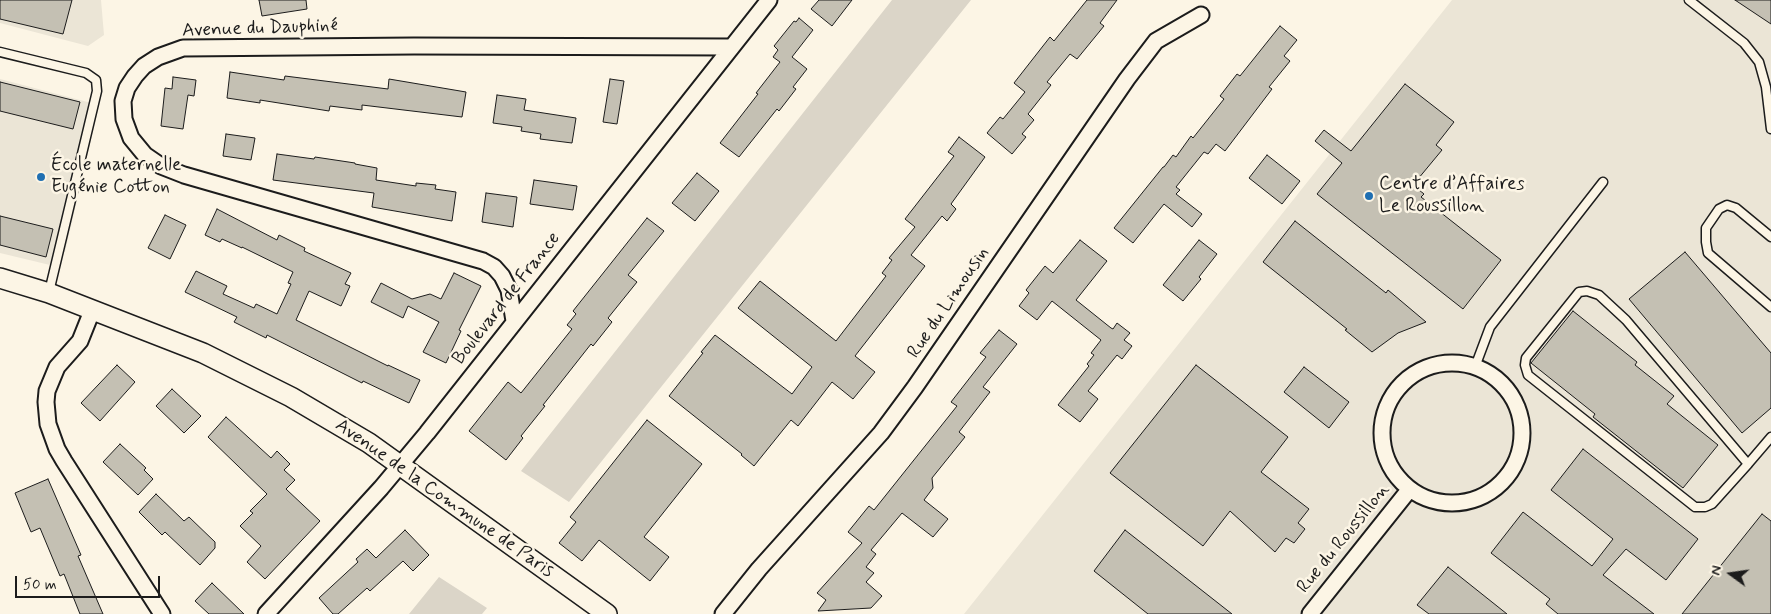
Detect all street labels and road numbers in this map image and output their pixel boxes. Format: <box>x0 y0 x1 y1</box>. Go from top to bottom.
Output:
street label: Avenue du Dauphiné <box>182 15 338 43</box>
street label: Boulevard de France <box>448 228 566 370</box>
street label: Rue du Limousin <box>903 243 995 363</box>
street label: Avenue de la Commune de Paris <box>330 415 558 583</box>
street label: Rue du Roussillon <box>1293 480 1395 598</box>

